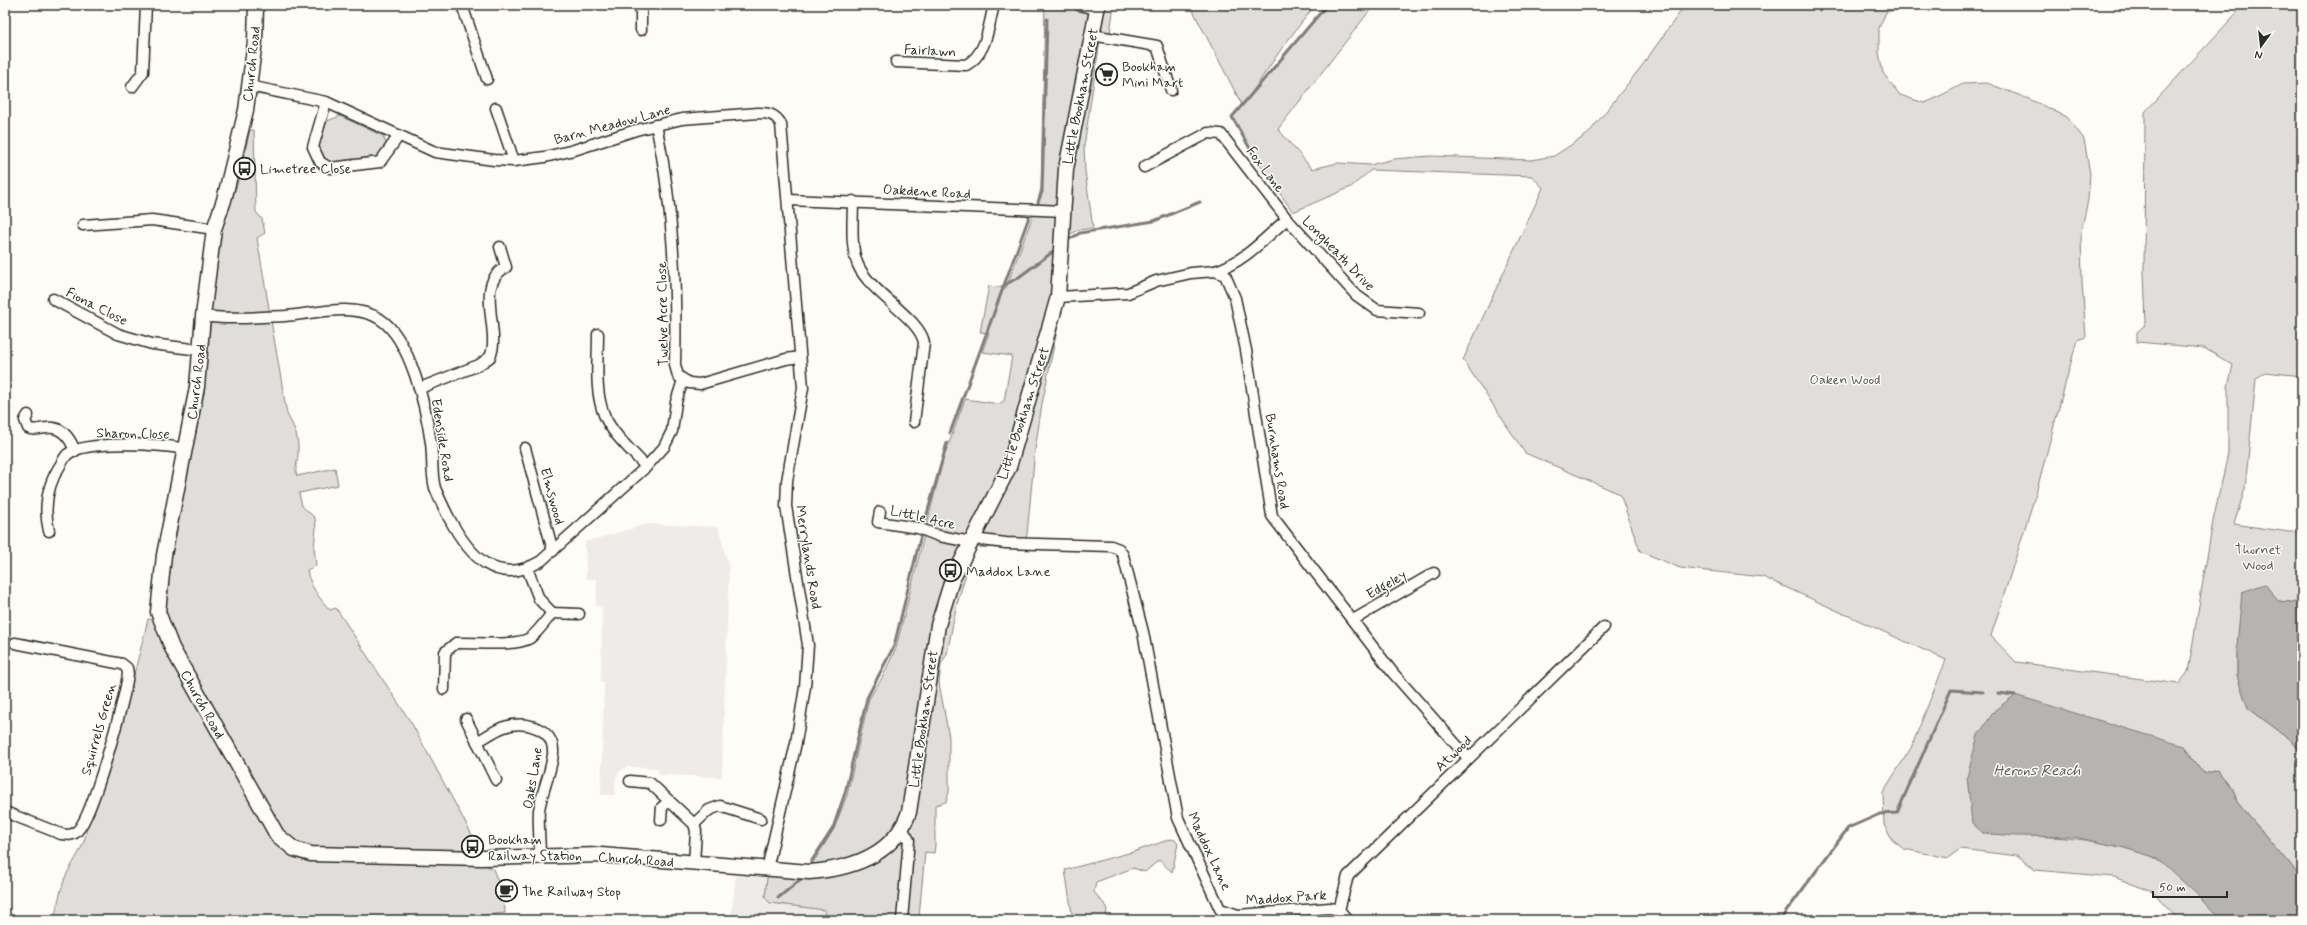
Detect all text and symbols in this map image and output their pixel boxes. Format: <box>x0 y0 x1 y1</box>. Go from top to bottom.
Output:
street label: Church Road <box>239 25 265 103</box>
street label: Little Bookham Street <box>1059 26 1103 166</box>
north arrow <box>2241 26 2281 66</box>
street label: Fairlawn <box>903 41 956 61</box>
text: N <box>2253 47 2264 62</box>
place label: Bookham Mini Mart <box>1122 58 1183 92</box>
supermarket icon: Bookham Mini Mart <box>1094 61 1120 87</box>
street label: Barn Meadow Lane <box>552 101 672 149</box>
street label: Fox Lane <box>1242 143 1289 197</box>
bus stop icon: Limetree Close <box>232 155 258 181</box>
place label: Limetree Close <box>260 160 352 178</box>
street label: Oakdene Road <box>883 181 971 203</box>
street label: Longheath Drive <box>1297 212 1379 296</box>
street label: Twelve Acre Close <box>653 261 673 367</box>
street label: Fiona Close <box>63 284 130 330</box>
street label: Church Road <box>183 343 211 421</box>
street label: Little Bookham Street <box>994 344 1054 482</box>
park label: Oaken Wood <box>1809 371 1881 389</box>
street label: Edenside Road <box>427 397 457 483</box>
street label: Burnhams Road <box>1261 412 1293 510</box>
street label: Sharon Close <box>96 424 170 444</box>
street label: Elmswood <box>536 466 568 527</box>
street label: Little Acre <box>888 502 958 534</box>
street label: Merrylands Road <box>791 504 825 610</box>
park label: Thornet Wood <box>2235 541 2282 575</box>
bus stop icon: Maddox Lane <box>938 558 964 584</box>
place label: Maddox Lane <box>966 563 1051 581</box>
street label: Edgeley <box>1363 566 1411 605</box>
street label: Little Bookham Street <box>905 649 943 789</box>
street label: Church Road <box>176 667 228 742</box>
street label: Squirrels Green <box>77 681 121 778</box>
street label: Atwood <box>1431 732 1476 776</box>
street label: Oaks Lane <box>519 746 547 810</box>
water label: Herons Reach <box>1994 761 2081 781</box>
street label: Maddox Lane <box>1183 809 1235 894</box>
place label: Bookham Railway Station <box>488 831 582 865</box>
bus stop icon: Bookham Railway Station <box>459 834 485 860</box>
street label: Church Road <box>597 848 675 872</box>
scale bar <box>2153 873 2227 899</box>
cafe icon: The Railway Stop <box>493 878 519 904</box>
text: 50 m <box>2159 880 2186 896</box>
place label: The Railway Stop <box>522 883 621 901</box>
street label: Maddox Park <box>1245 886 1327 910</box>

